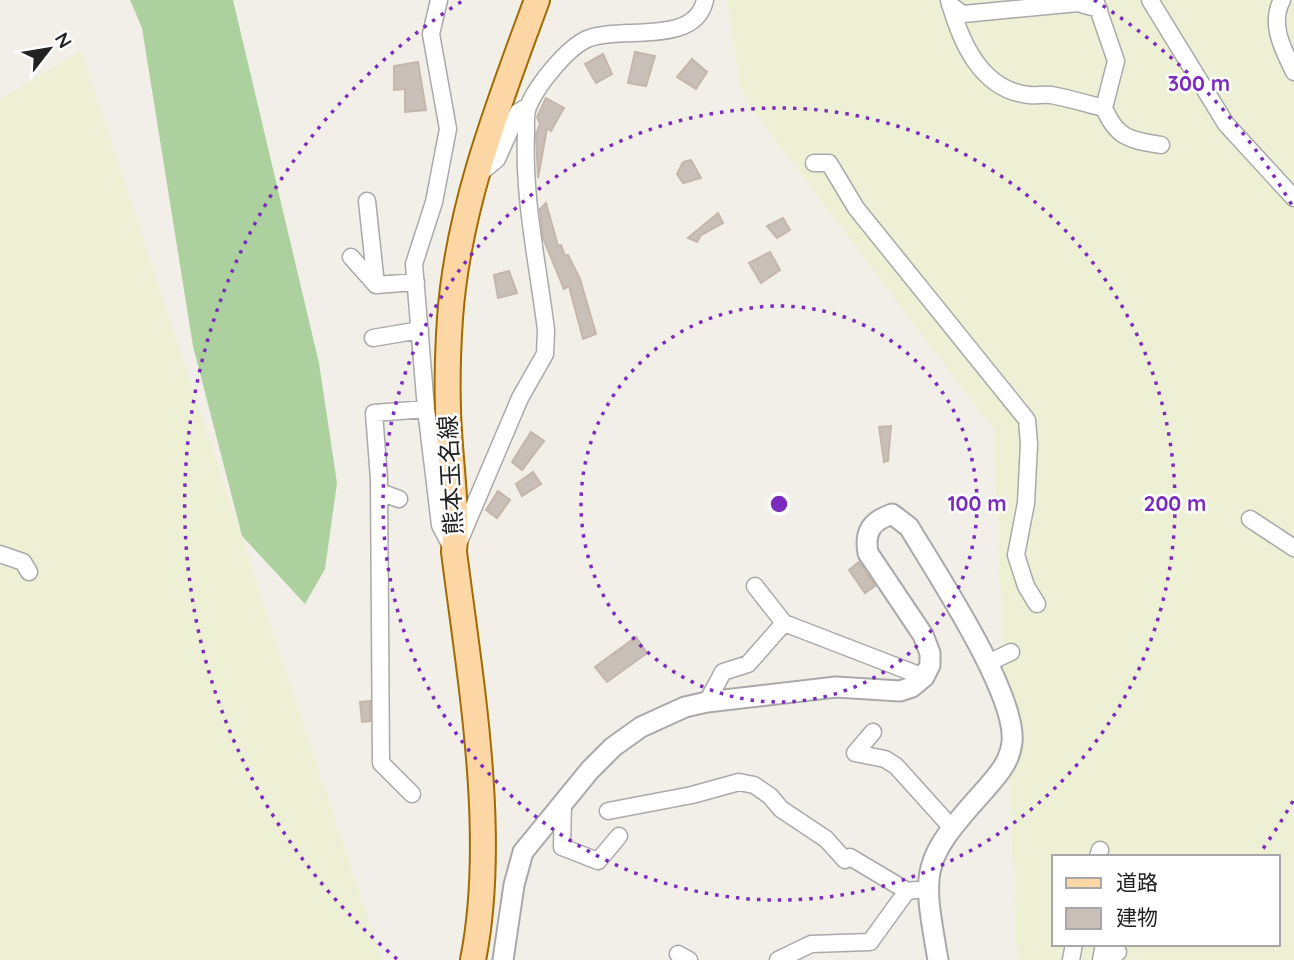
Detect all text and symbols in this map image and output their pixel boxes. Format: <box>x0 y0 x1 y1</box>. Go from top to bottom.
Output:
north arrow <box>14 14 84 84</box>
text: N <box>50 28 77 52</box>
text: 300 m <box>1168 70 1230 96</box>
street label: 熊本玉名線 <box>432 414 468 536</box>
text: 100 m <box>947 490 1007 516</box>
text: 200 m <box>1144 490 1206 516</box>
centre of rings <box>767 492 791 516</box>
legend <box>1052 855 1280 946</box>
text: 道路 <box>1116 869 1158 895</box>
text: 建物 <box>1116 904 1158 930</box>

